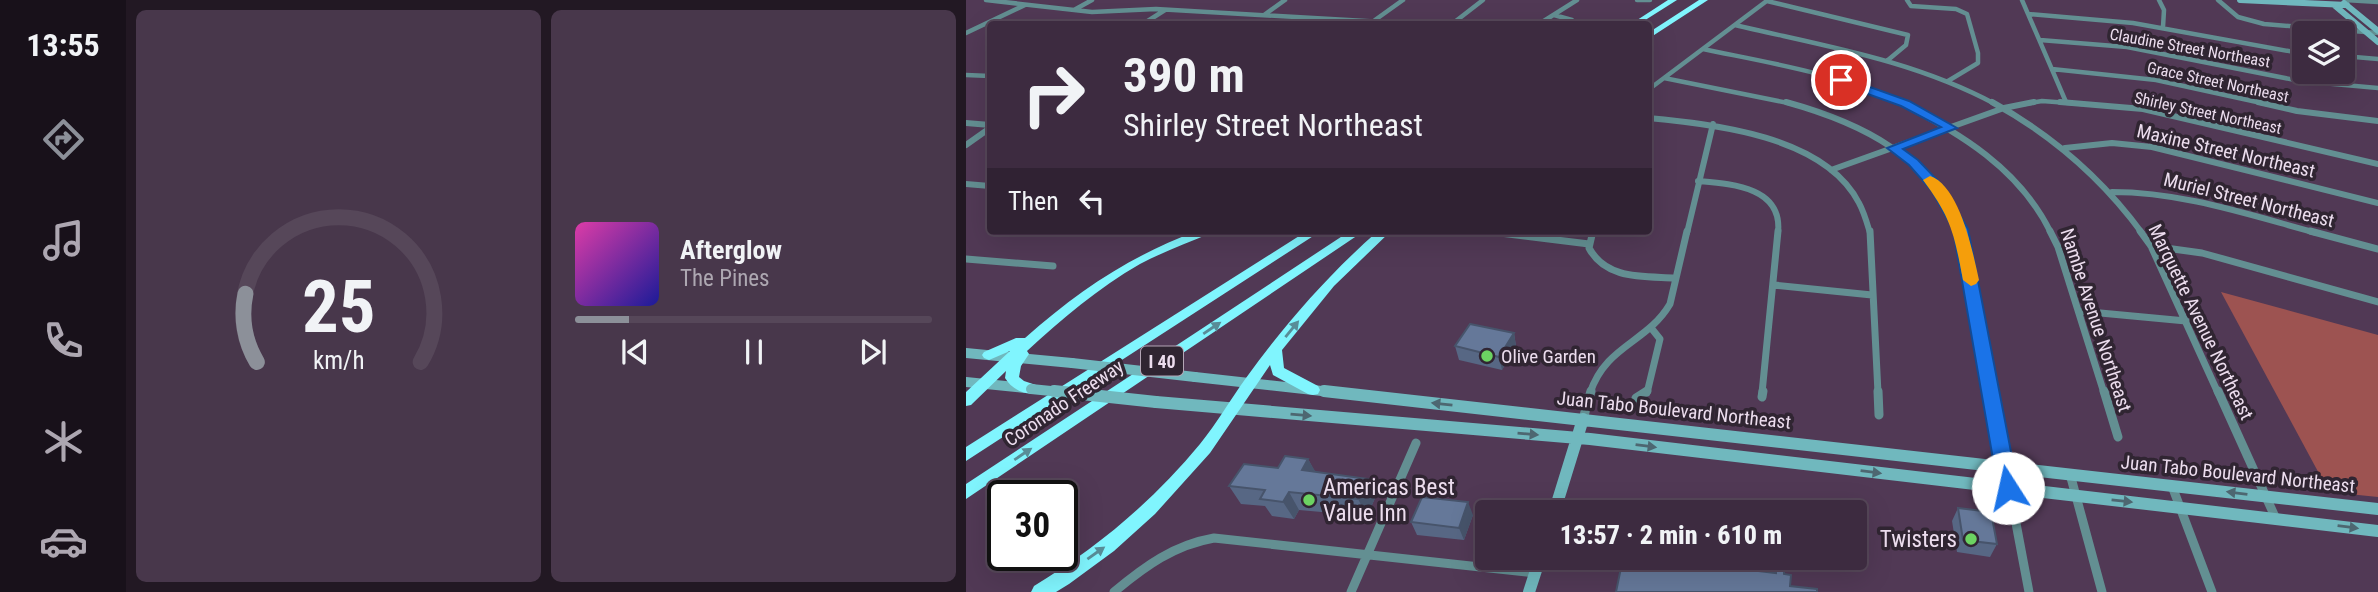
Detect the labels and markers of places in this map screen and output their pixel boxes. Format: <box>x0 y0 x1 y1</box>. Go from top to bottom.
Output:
pin <box>1811 50 1871 110</box>
place label: Olive Garden <box>1501 345 1596 368</box>
marker: Olive Garden <box>1479 348 1495 364</box>
place label: Americas Best Value Inn <box>1323 474 1455 527</box>
marker: Americas Best Value Inn <box>1301 492 1317 508</box>
place label: Twisters <box>1880 526 1957 553</box>
marker: Twisters <box>1963 531 1979 547</box>

